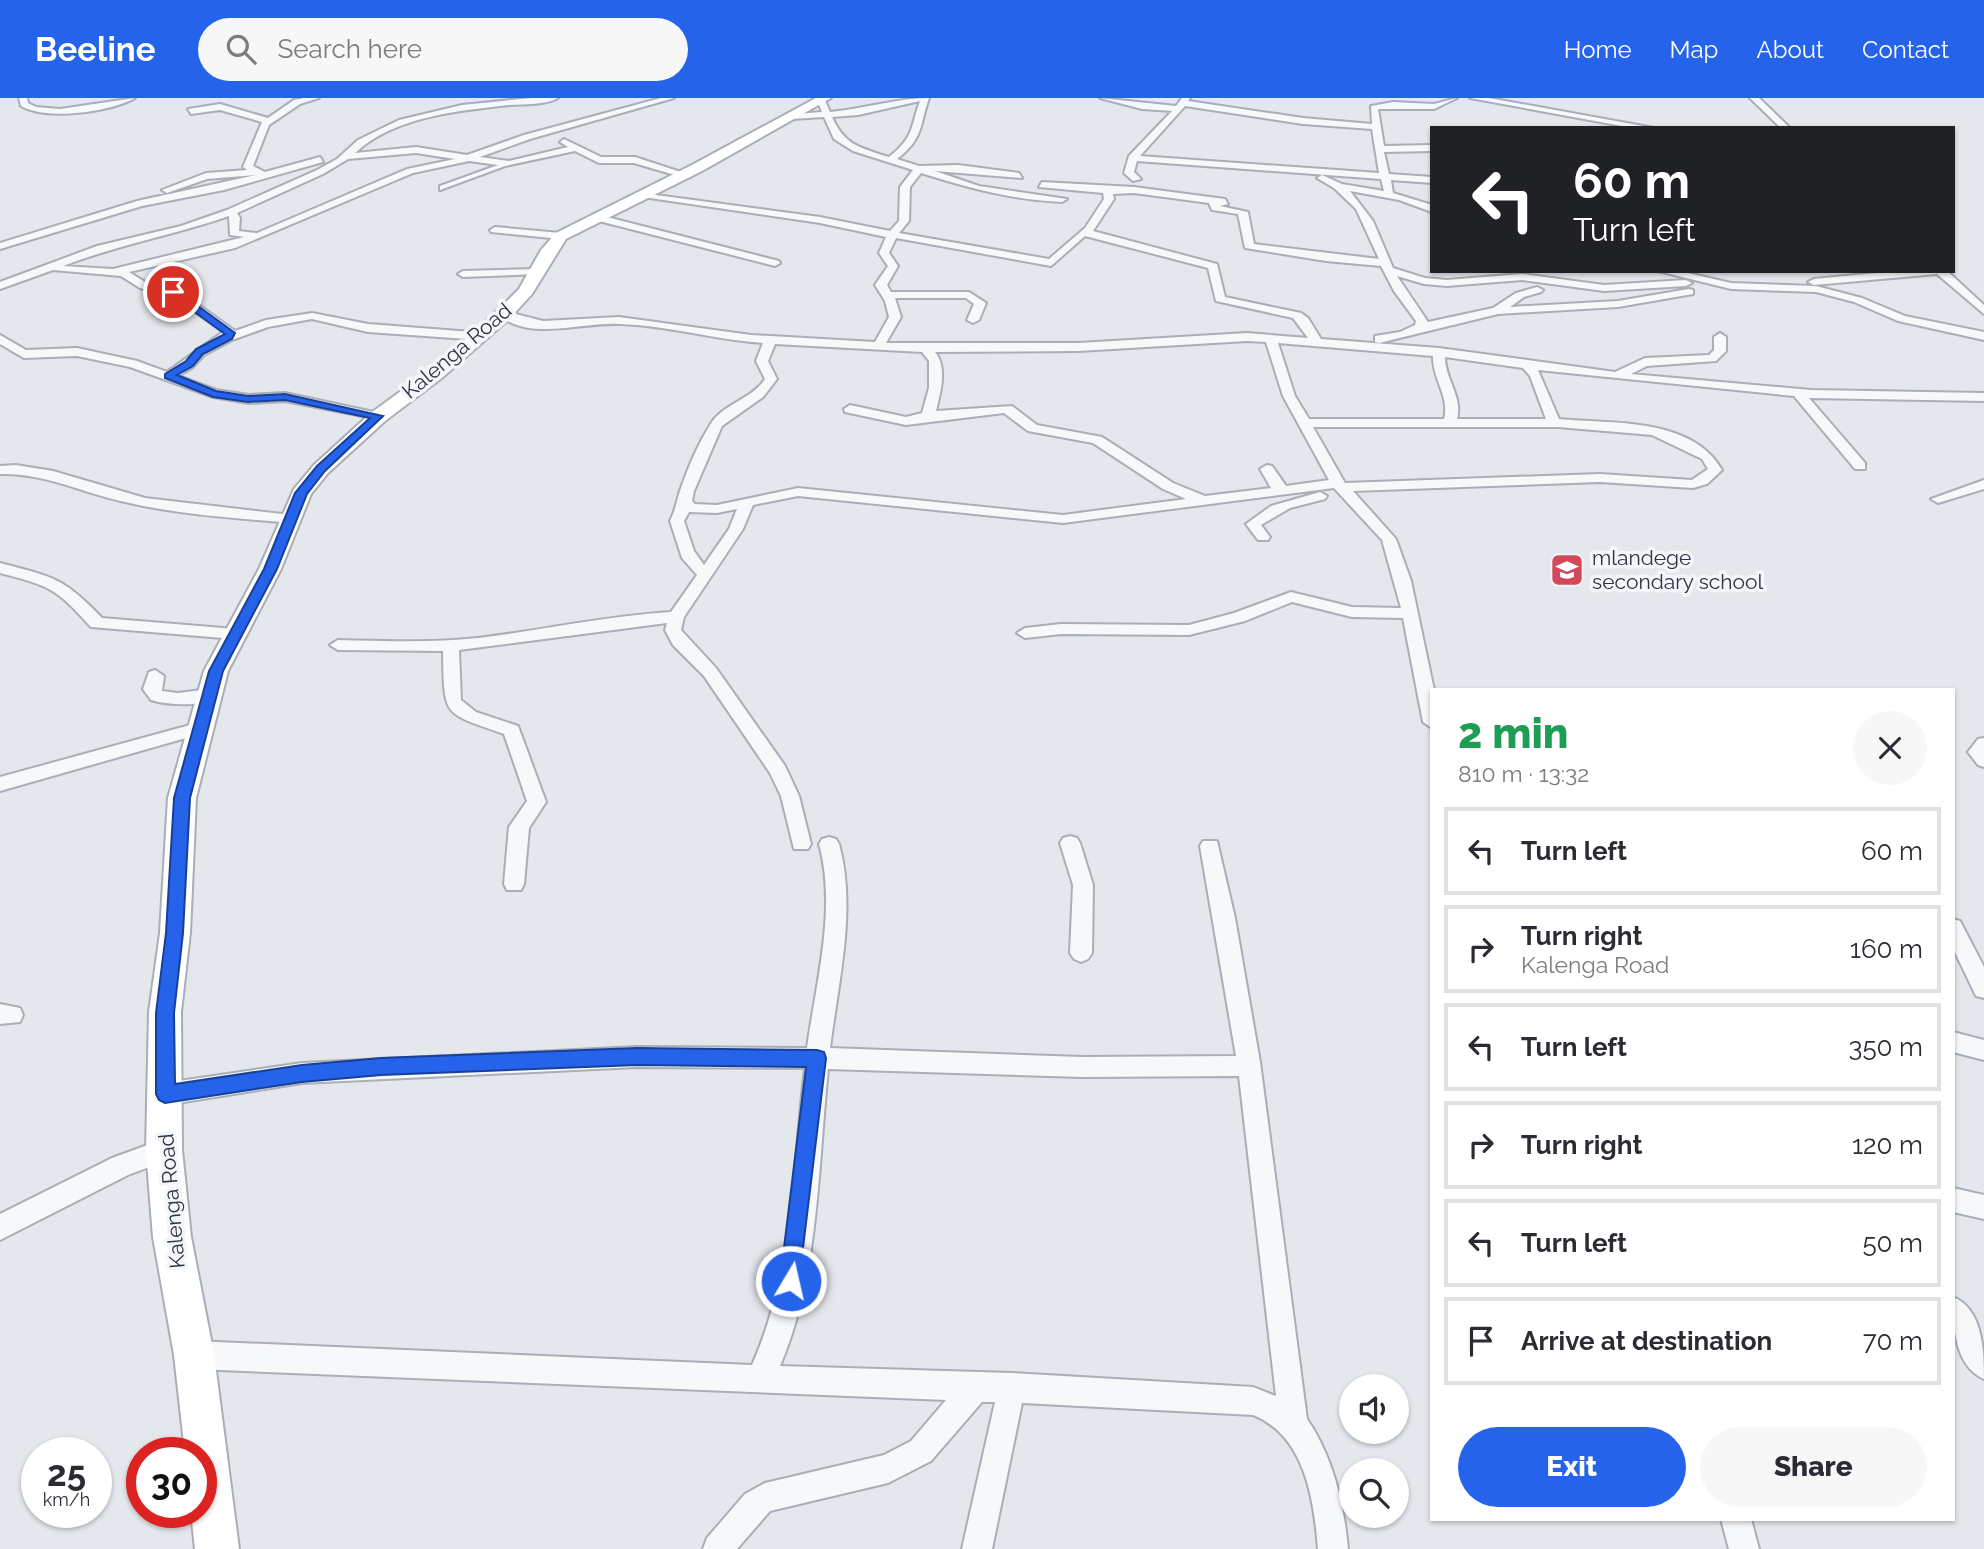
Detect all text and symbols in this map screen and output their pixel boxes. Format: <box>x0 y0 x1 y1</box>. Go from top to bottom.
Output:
search box <box>198 18 688 81</box>
text: Beeline <box>35 30 156 69</box>
icon: search <box>222 30 260 68</box>
text: Search here <box>278 34 422 64</box>
text: Home <box>1564 35 1632 64</box>
text: Map <box>1670 35 1718 64</box>
text: About <box>1756 35 1824 64</box>
text: Contact <box>1862 35 1949 64</box>
text: 60 m <box>1573 152 1690 209</box>
icon: left <box>1458 154 1549 245</box>
text: Turn left <box>1573 211 1695 248</box>
pin <box>143 262 203 322</box>
icon: arrive <box>154 273 192 311</box>
street label: Kalenga Road <box>397 298 517 404</box>
place label: mlandege secondary school <box>1592 545 1764 594</box>
school or university icon: mlandege secondary school <box>1548 551 1586 589</box>
text: 2 min <box>1458 709 1568 758</box>
button: close <box>1853 711 1927 785</box>
text: 810 m · 13:32 <box>1458 760 1589 787</box>
icon: left <box>1462 832 1500 870</box>
text: Turn left <box>1521 836 1627 866</box>
text: 60 m <box>1861 836 1923 866</box>
text: Turn right <box>1521 921 1642 951</box>
icon: right <box>1462 930 1500 968</box>
text: 160 m <box>1850 934 1923 964</box>
text: Kalenga Road <box>1521 951 1669 978</box>
icon: left <box>1462 1028 1500 1066</box>
text: Turn left <box>1521 1032 1627 1062</box>
text: 350 m <box>1849 1032 1923 1062</box>
icon: right <box>1462 1126 1500 1164</box>
text: Turn right <box>1521 1130 1642 1160</box>
text: 120 m <box>1852 1130 1923 1160</box>
street label: Kalenga Road <box>153 1133 190 1270</box>
icon: left <box>1462 1224 1500 1262</box>
text: Turn left <box>1521 1228 1627 1258</box>
text: 50 m <box>1862 1228 1923 1258</box>
position arrow <box>754 1244 828 1318</box>
icon: arrive <box>1462 1322 1500 1360</box>
text: Arrive at destination <box>1521 1326 1772 1356</box>
text: 70 m <box>1863 1326 1923 1356</box>
map controls <box>1339 1374 1409 1528</box>
button: sound <box>1339 1374 1409 1444</box>
button: Exit <box>1458 1427 1686 1507</box>
button: Share <box>1700 1427 1927 1507</box>
speed limit sign: 30 <box>126 1437 217 1528</box>
text: 25 <box>47 1453 86 1494</box>
button: search <box>1339 1458 1409 1528</box>
text: km/h <box>43 1489 90 1510</box>

